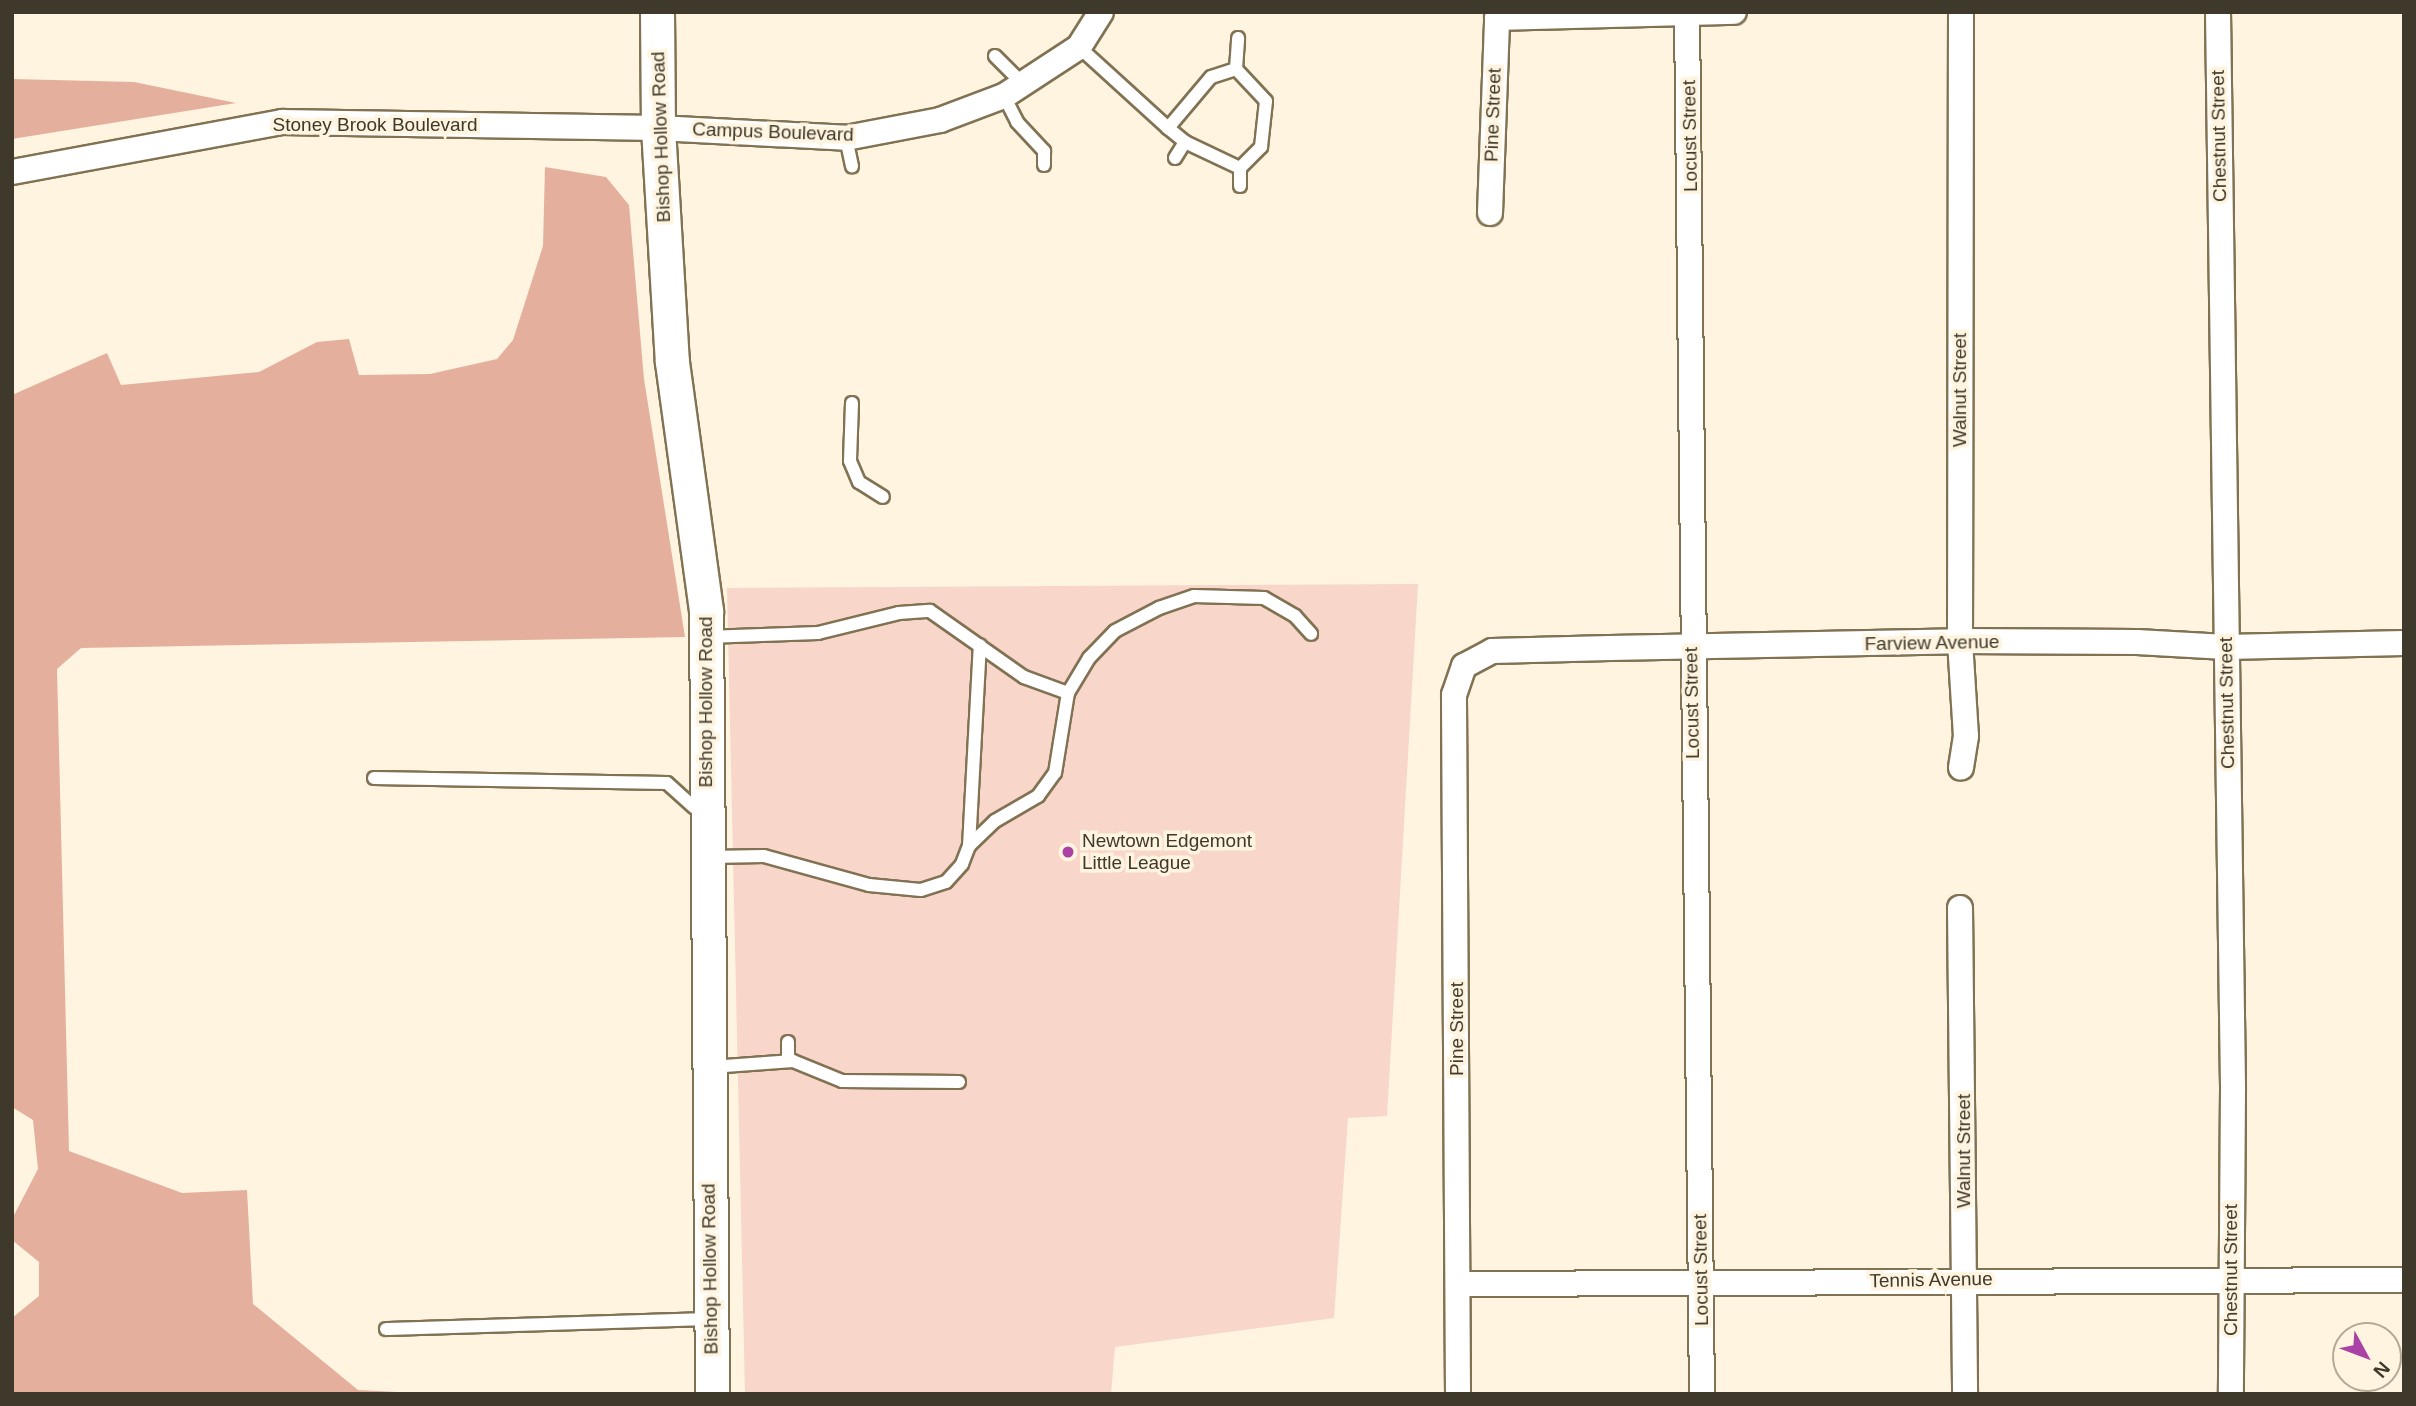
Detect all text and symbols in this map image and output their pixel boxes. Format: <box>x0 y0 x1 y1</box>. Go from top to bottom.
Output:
street label: Bishop Hollow Road <box>647 51 675 223</box>
street label: Pine Street <box>1480 68 1506 162</box>
street label: Chestnut Street <box>2206 70 2232 202</box>
street label: Locust Street <box>1678 80 1702 192</box>
street label: Stoney Brook Boulevard <box>273 114 477 136</box>
street label: Campus Boulevard <box>692 118 854 146</box>
street label: Walnut Street <box>1949 333 1971 447</box>
street label: Bishop Hollow Road <box>695 616 717 788</box>
street label: Farview Avenue <box>1864 630 2000 656</box>
street label: Chestnut Street <box>2214 637 2240 769</box>
street label: Locust Street <box>1680 647 1704 759</box>
place label: Newtown Edgemont Little League <box>1082 830 1252 874</box>
marker: Newtown Edgemont Little League <box>1060 844 1076 860</box>
street label: Pine Street <box>1446 982 1468 1076</box>
street label: Walnut Street <box>1953 1094 1975 1208</box>
street label: Bishop Hollow Road <box>697 1183 723 1355</box>
street label: Chestnut Street <box>2220 1204 2242 1336</box>
street label: Locust Street <box>1689 1214 1713 1326</box>
street label: Tennis Avenue <box>1869 1268 1993 1292</box>
north arrow <box>2332 1322 2402 1392</box>
text: N <box>2369 1358 2394 1382</box>

